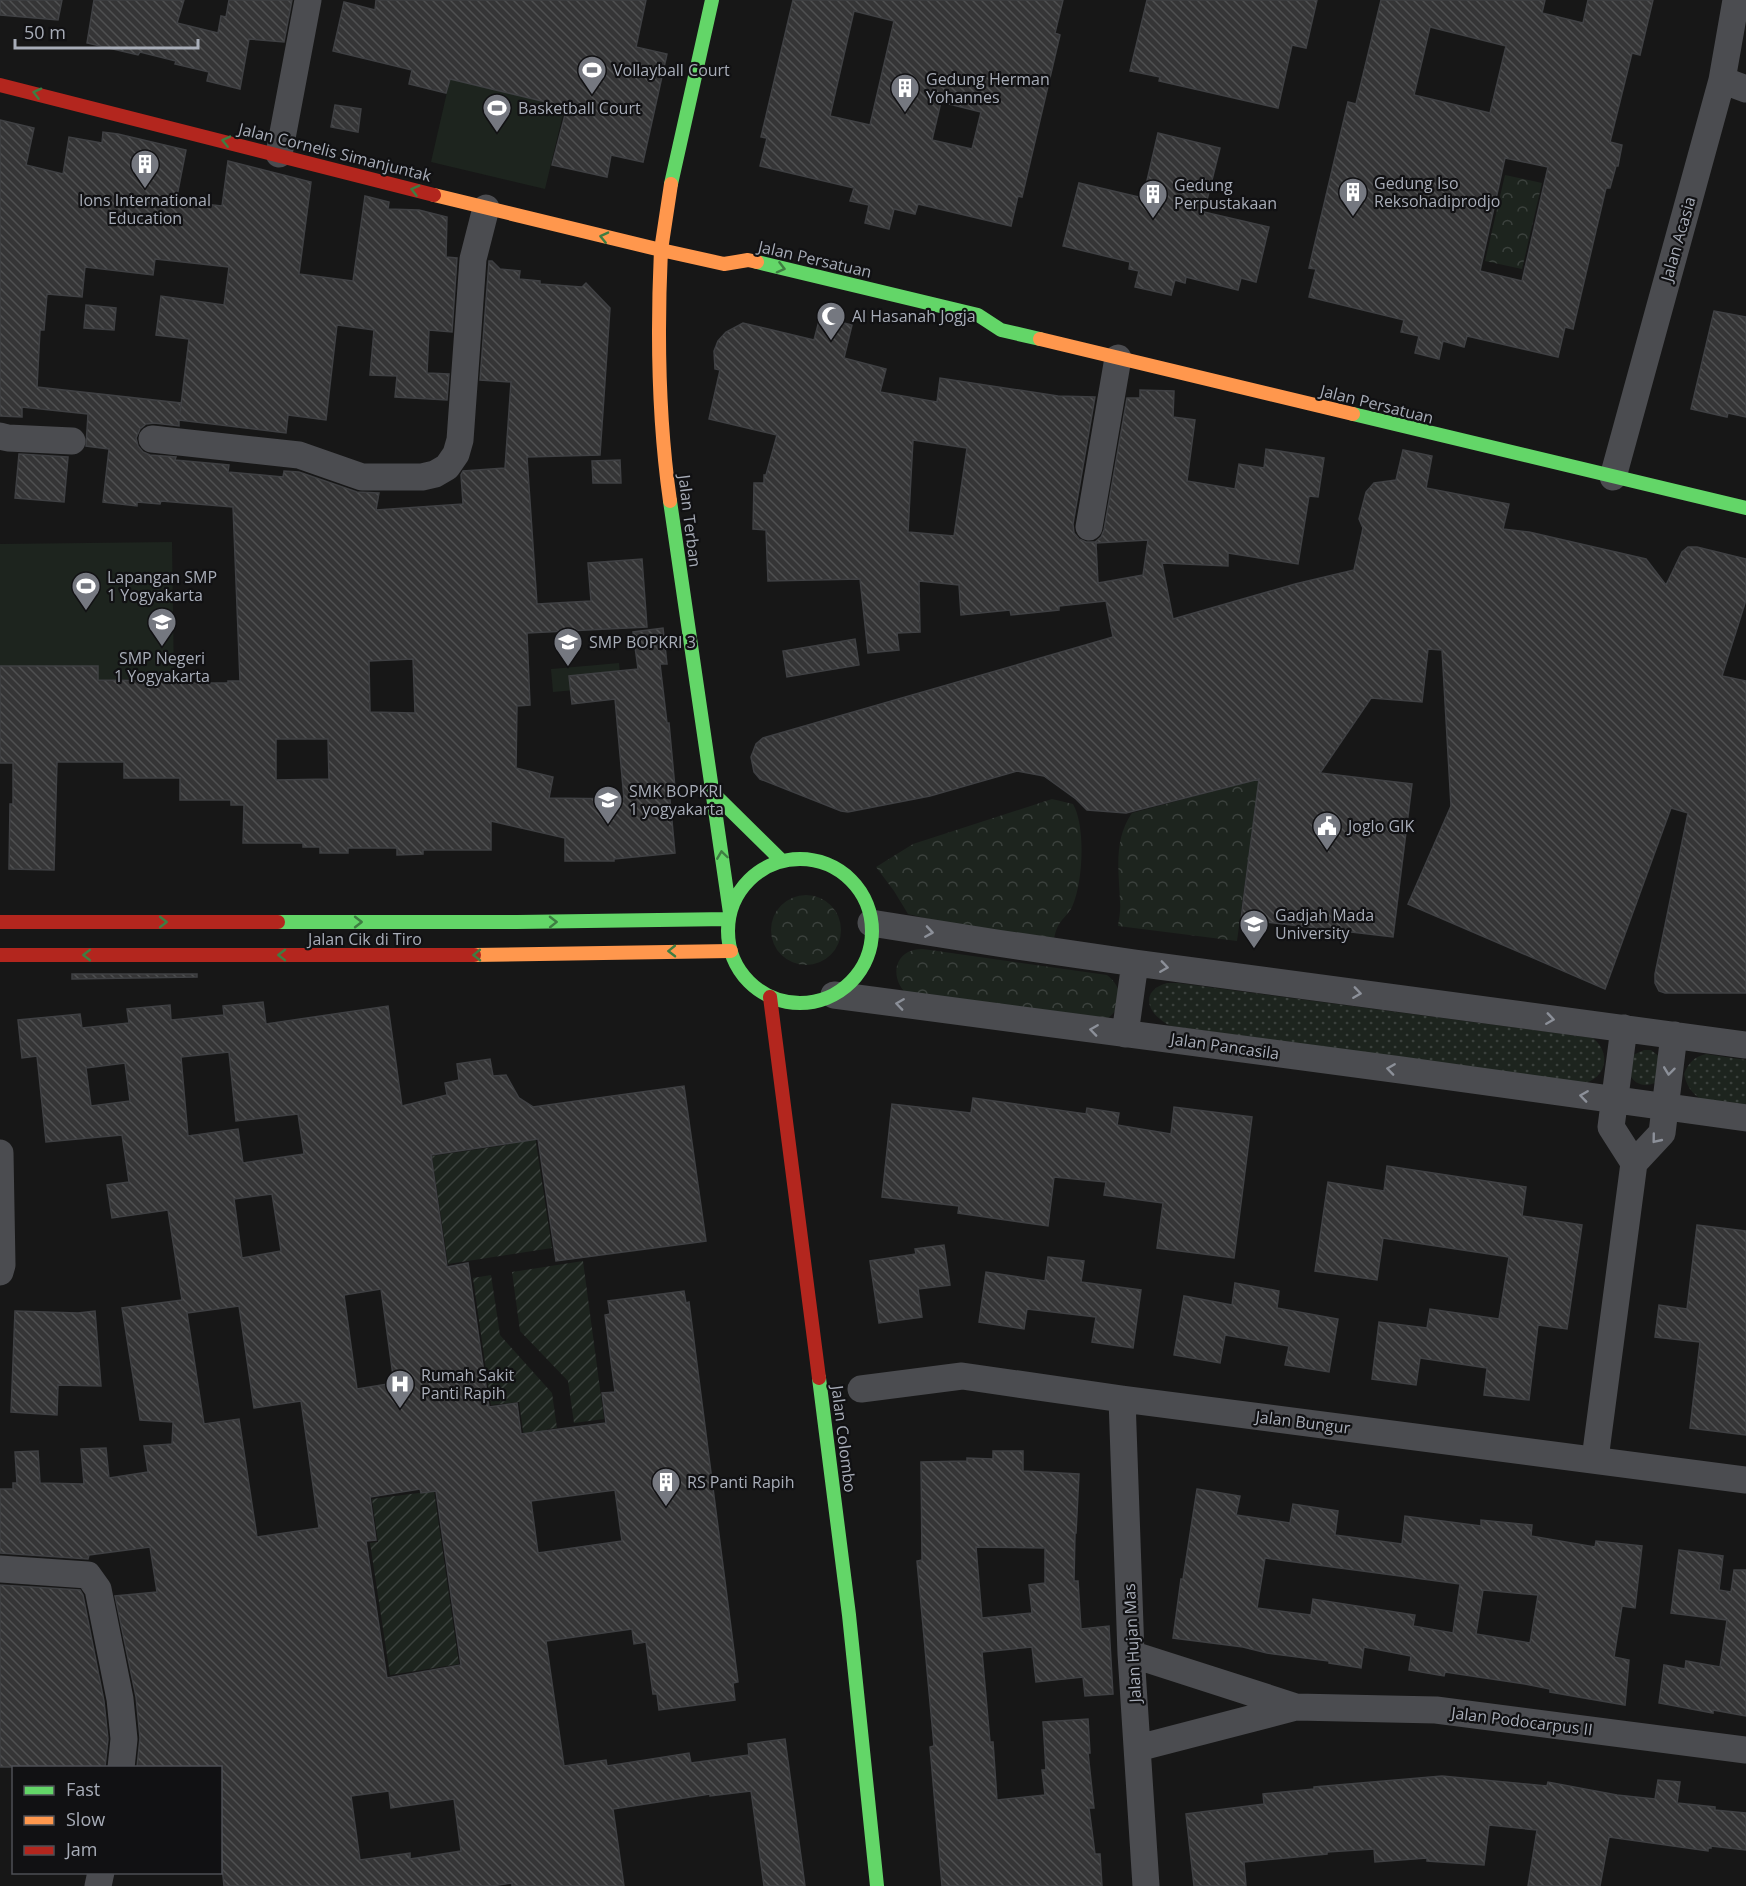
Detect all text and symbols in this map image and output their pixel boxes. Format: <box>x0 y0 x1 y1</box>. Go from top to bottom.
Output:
scale bar <box>15 12 198 50</box>
text: 50 m <box>24 20 66 44</box>
sports icon: Vollayball Court <box>576 54 608 96</box>
place label: Vollayball Court <box>613 59 730 81</box>
place label: Gedung Herman Yohannes <box>926 68 1050 108</box>
building icon: Gedung Herman Yohannes <box>889 72 921 114</box>
one-way arrow <box>33 88 43 101</box>
sports icon: Basketball Court <box>481 92 513 134</box>
place label: Basketball Court <box>518 97 641 119</box>
street label: Jalan Cornelis Simanjuntak <box>234 117 434 187</box>
one-way arrow <box>222 136 232 149</box>
building icon: Ions International Education <box>129 148 161 190</box>
place label: Gedung Iso Reksohadiprodjo <box>1374 172 1500 212</box>
place label: Gedung Perpustakaan <box>1174 174 1277 214</box>
building icon: Gedung Iso Reksohadiprodjo <box>1337 176 1369 218</box>
building icon: Gedung Perpustakaan <box>1137 178 1169 220</box>
one-way arrow <box>410 184 420 197</box>
place label: Ions International Education <box>79 189 211 229</box>
street label: Jalan Acasia <box>1655 194 1701 286</box>
one-way arrow <box>600 232 610 245</box>
street label: Jalan Persatuan <box>754 235 874 283</box>
one-way arrow <box>776 260 786 273</box>
mosque icon: Al Hasanah Jogja <box>815 300 847 342</box>
place label: Al Hasanah Jogja <box>852 305 976 327</box>
street label: Jalan Persatuan <box>1316 379 1436 429</box>
street label: Jalan Terban <box>673 472 707 568</box>
place label: Lapangan SMP 1 Yogyakarta <box>107 566 217 606</box>
sports icon: Lapangan SMP 1 Yogyakarta <box>70 570 102 612</box>
school or university icon: SMP Negeri 1 Yogyakarta <box>146 606 178 648</box>
school or university icon: SMP BOPKRI 3 <box>552 626 584 668</box>
place label: SMP BOPKRI 3 <box>589 631 696 653</box>
place label: SMP Negeri 1 Yogyakarta <box>114 647 210 687</box>
place label: SMK BOPKRI 1 yogyakarta <box>629 780 724 820</box>
school or university icon: SMK BOPKRI 1 yogyakarta <box>592 784 624 826</box>
public building icon: Joglo GIK <box>1311 810 1343 852</box>
place label: Joglo GIK <box>1346 815 1415 837</box>
one-way arrow <box>716 850 728 860</box>
place label: Gadjah Mada University <box>1275 904 1374 944</box>
school or university icon: Gadjah Mada University <box>1238 908 1270 950</box>
one-way arrow <box>549 915 558 928</box>
one-way arrow <box>159 916 168 928</box>
one-way arrow <box>354 916 363 928</box>
one-way arrow <box>924 926 934 938</box>
street label: Jalan Cik di Tiro <box>306 928 422 950</box>
one-way arrow <box>668 945 677 957</box>
one-way arrow <box>83 949 92 961</box>
one-way arrow <box>278 949 287 961</box>
one-way arrow <box>473 949 482 961</box>
one-way arrow <box>1159 960 1168 972</box>
one-way arrow <box>1352 986 1361 998</box>
one-way arrow <box>896 998 905 1010</box>
one-way arrow <box>1545 1012 1555 1024</box>
one-way arrow <box>1089 1024 1098 1036</box>
street label: Jalan Pancasila <box>1167 1027 1281 1065</box>
one-way arrow <box>1386 1063 1396 1075</box>
one-way arrow <box>1664 1067 1676 1076</box>
one-way arrow <box>1579 1090 1589 1102</box>
one-way arrow <box>1652 1132 1663 1143</box>
place label: Rumah Sakit Panti Rapih <box>421 1364 514 1404</box>
hospital icon: Rumah Sakit Panti Rapih <box>384 1368 416 1410</box>
street label: Jalan Colombo <box>826 1382 861 1494</box>
street label: Jalan Bungur <box>1252 1405 1352 1439</box>
building icon: RS Panti Rapih <box>650 1466 682 1508</box>
place label: RS Panti Rapih <box>687 1471 794 1493</box>
street label: Jalan Hujan Mas <box>1118 1583 1146 1705</box>
street label: Jalan Podocarpus II <box>1448 1701 1594 1741</box>
legend <box>12 1766 222 1874</box>
text: Fast <box>66 1777 100 1801</box>
text: Slow <box>66 1807 105 1831</box>
text: Jam <box>64 1837 98 1861</box>

